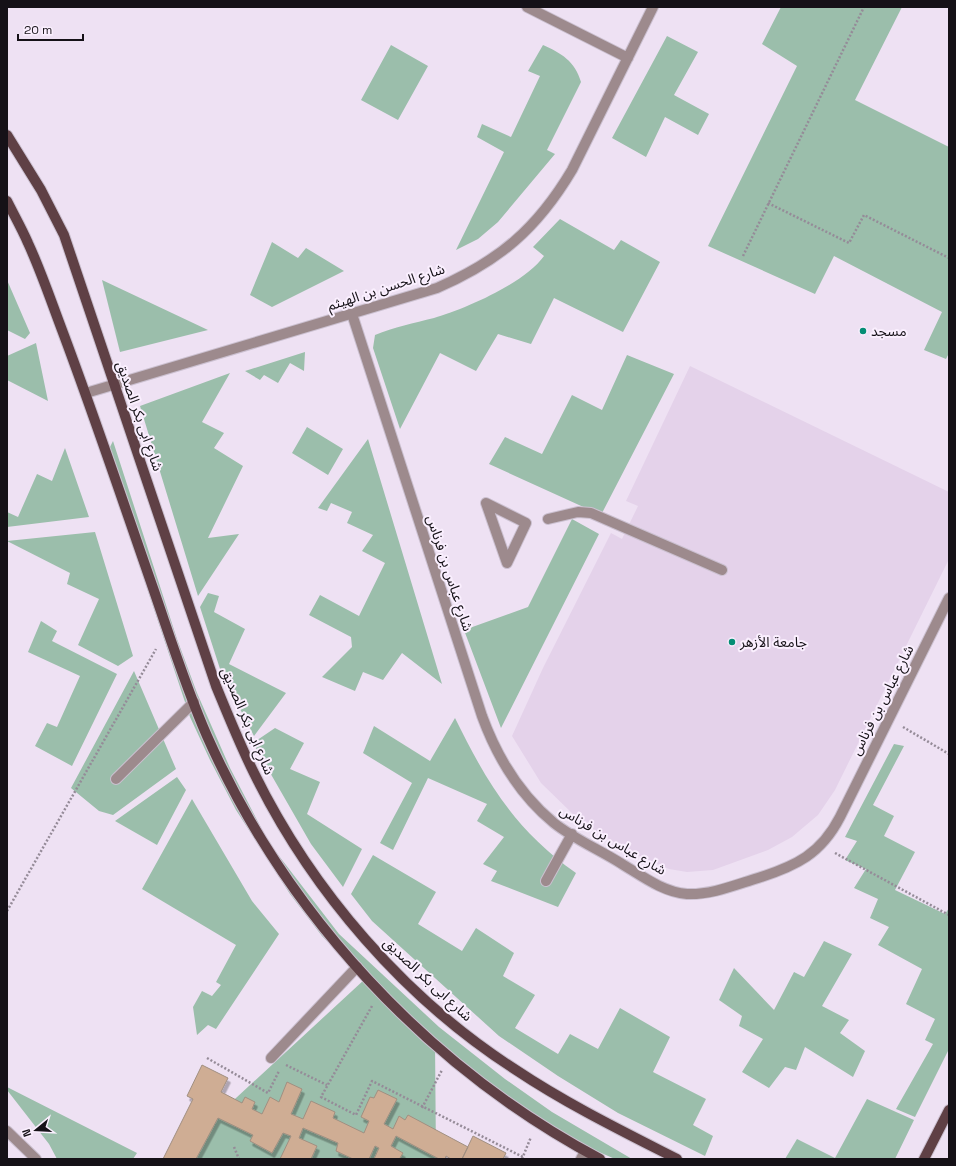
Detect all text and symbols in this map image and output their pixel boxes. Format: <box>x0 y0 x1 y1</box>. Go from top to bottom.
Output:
scale bar <box>18 16 83 42</box>
text: 20 m <box>24 22 52 38</box>
street label: شارع الحسن بن الهيثم <box>325 260 448 316</box>
place label: مسجد <box>871 322 907 340</box>
marker: مسجد <box>858 326 868 336</box>
street label: شارع ابى بكر الصديق <box>111 359 167 474</box>
street label: شارع عباس بن فرناس <box>421 513 477 634</box>
place label: جامعة الأزهر <box>739 633 807 651</box>
marker: جامعة الأزهر <box>727 637 737 647</box>
street label: شارع عباس بن فرناس <box>847 642 919 759</box>
street label: شارع ابى بكر الصديق <box>215 665 279 778</box>
street label: شارع عباس بن فرناس <box>555 801 670 881</box>
street label: شارع ابى بكر الصديق <box>378 933 476 1026</box>
north arrow <box>16 1110 56 1150</box>
text: N <box>19 1127 34 1139</box>

